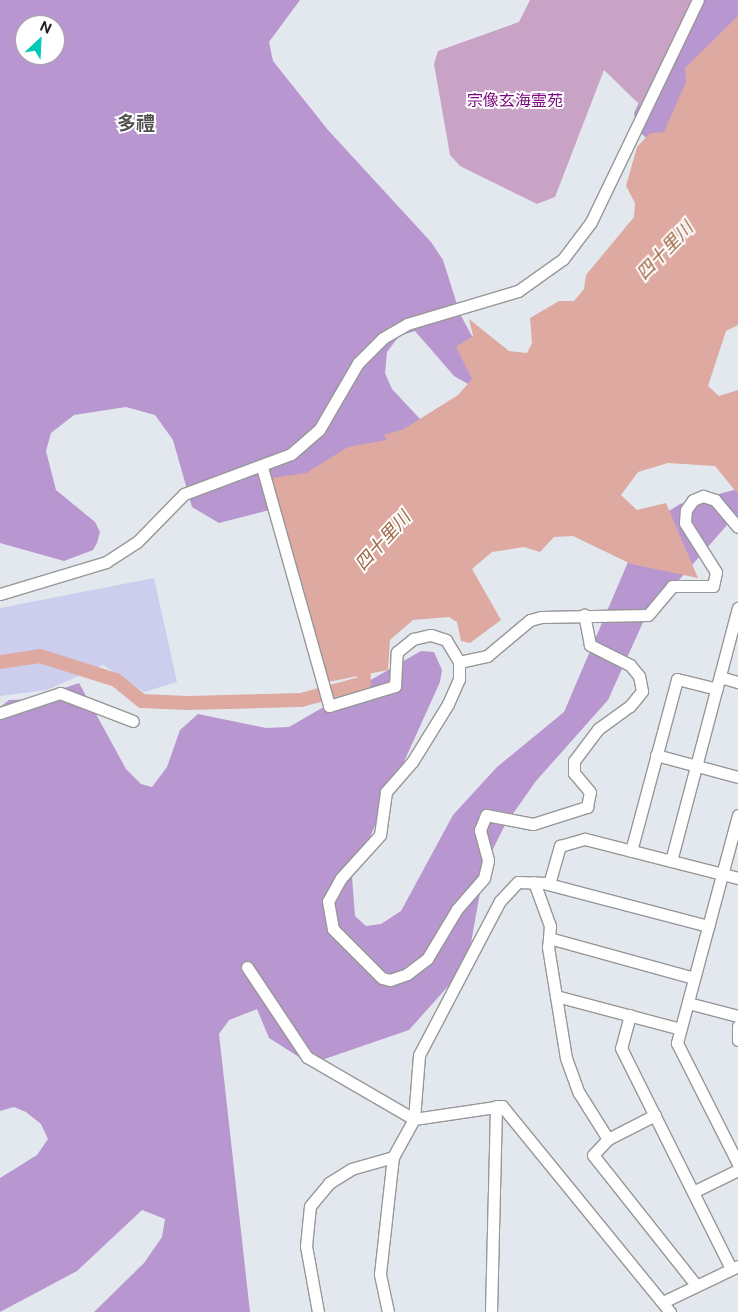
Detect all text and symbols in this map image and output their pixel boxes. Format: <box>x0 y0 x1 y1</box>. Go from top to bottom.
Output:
north arrow <box>15 15 65 65</box>
text: N <box>38 18 54 37</box>
park label: 宗像玄海霊苑 <box>467 91 563 111</box>
district label: 多禮 <box>117 113 155 135</box>
water label: 四十里川 <box>632 218 698 284</box>
water label: 四十里川 <box>351 507 415 575</box>

